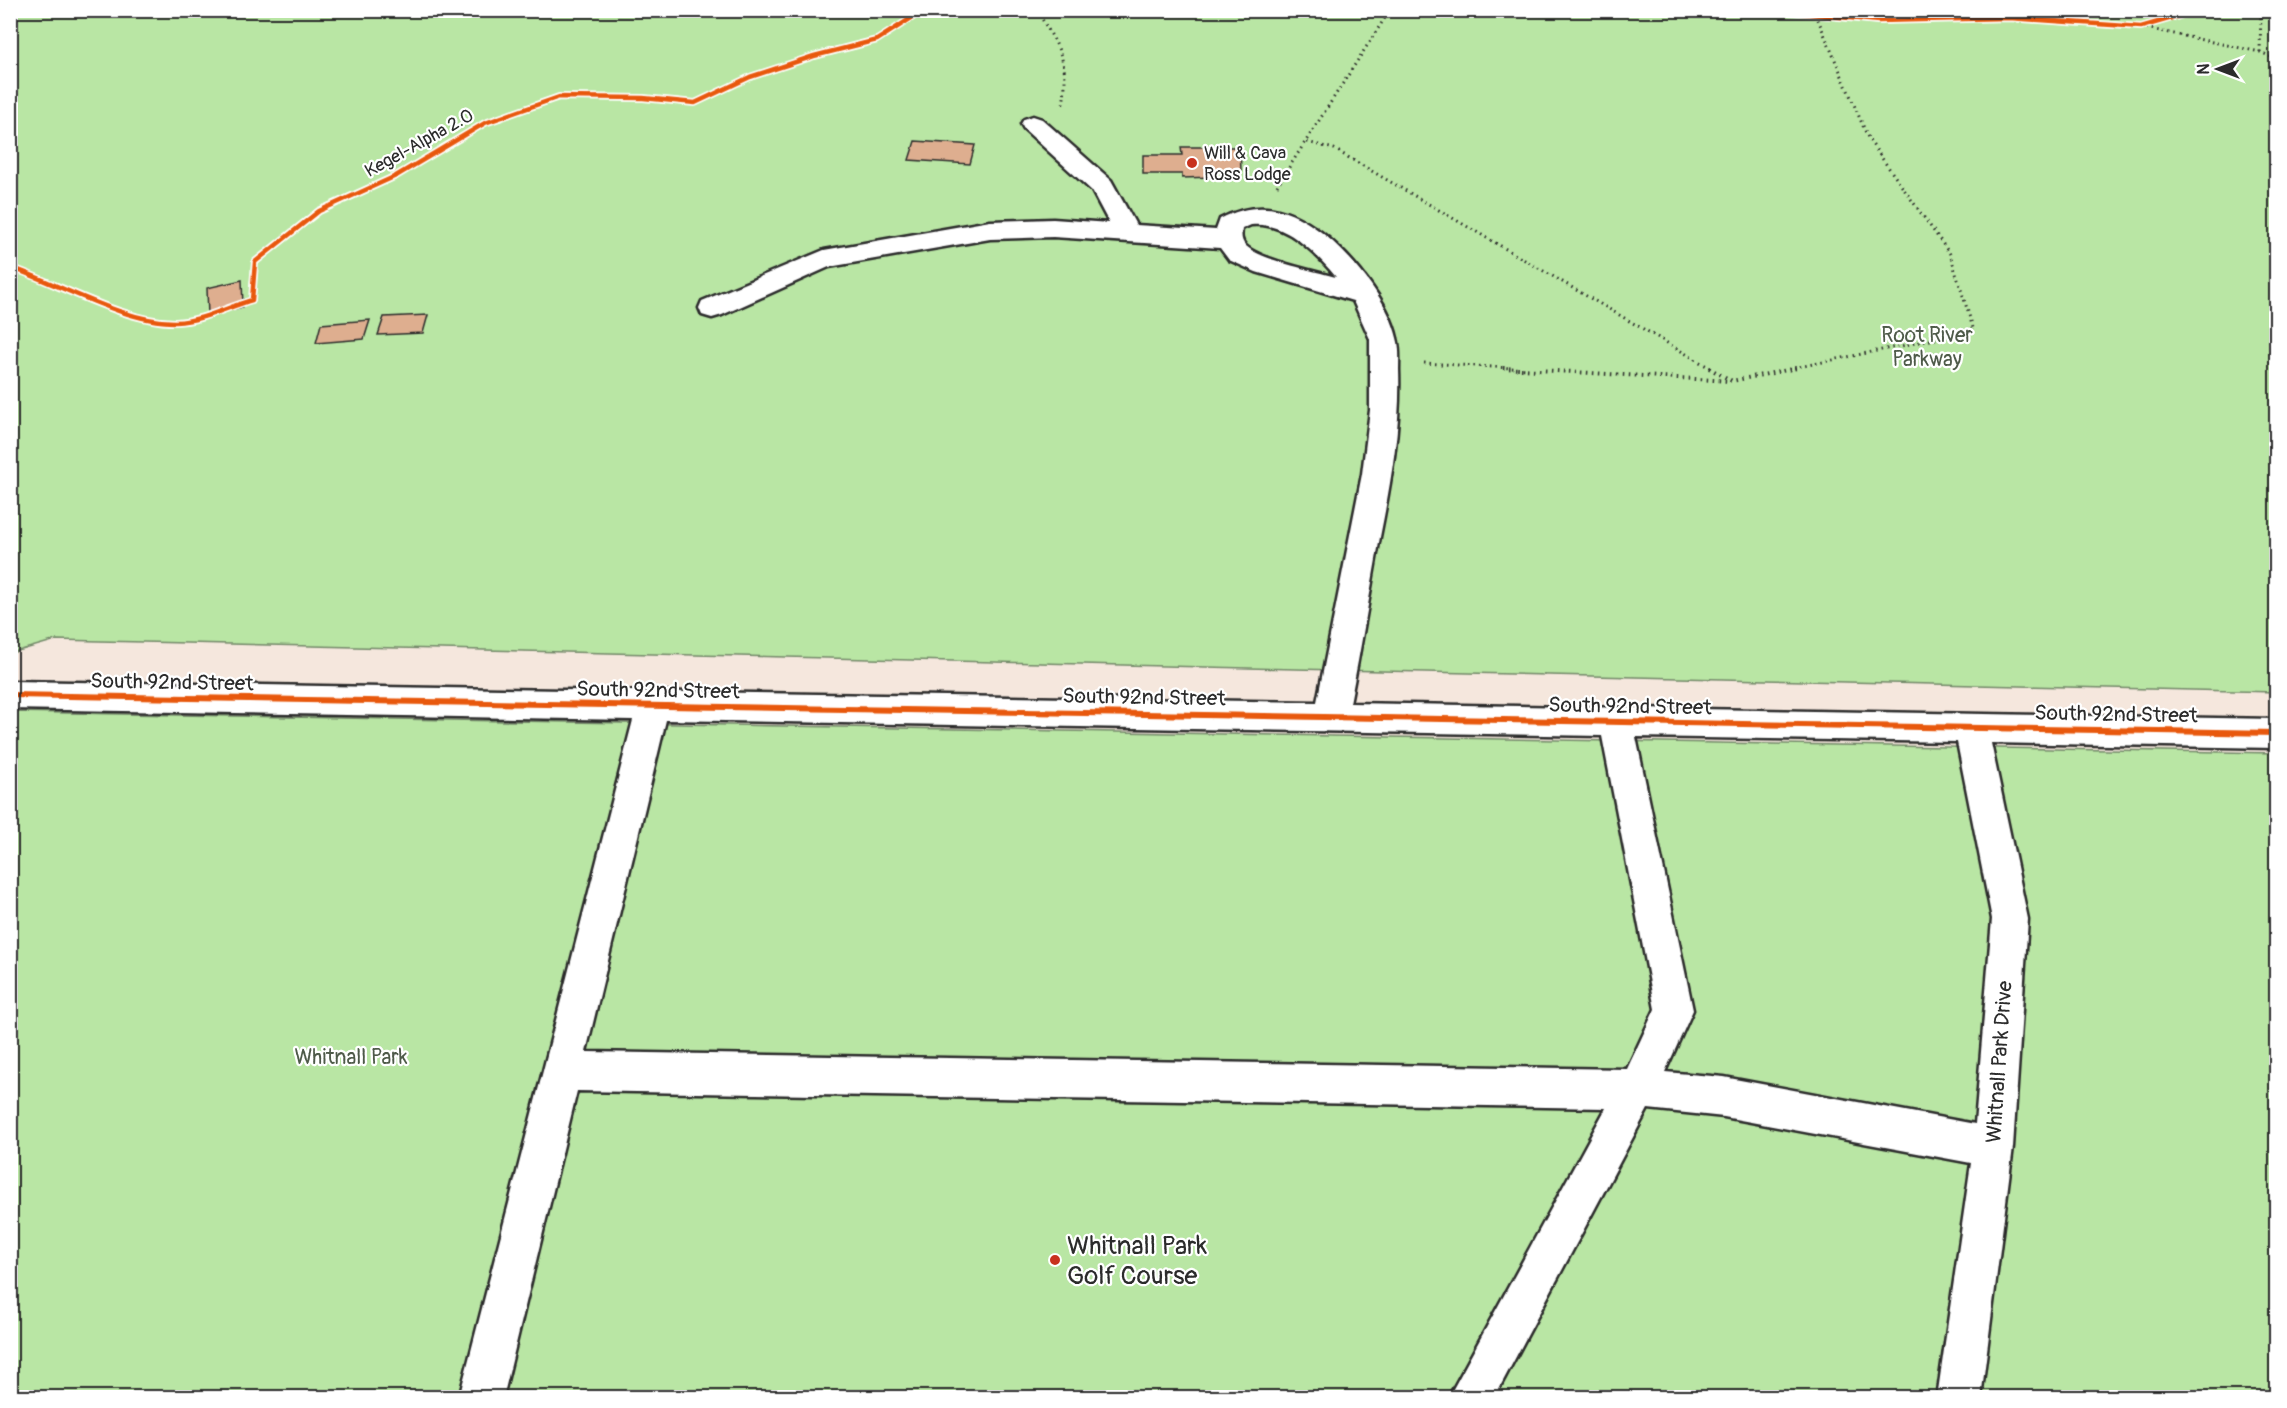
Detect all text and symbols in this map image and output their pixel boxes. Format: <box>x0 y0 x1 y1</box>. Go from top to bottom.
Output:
north arrow <box>2188 39 2248 99</box>
text: N <box>2194 63 2214 74</box>
street label: Kegel-Alpha 2.0 <box>361 104 478 183</box>
place label: Will & Cava Ross Lodge <box>1204 142 1291 186</box>
marker: Will & Cava Ross Lodge <box>1185 156 1199 170</box>
park label: Root River Parkway <box>1881 322 1973 373</box>
street label: South 92nd Street <box>90 668 254 697</box>
street label: South 92nd Street <box>576 676 740 705</box>
street label: South 92nd Street <box>1062 683 1226 712</box>
street label: South 92nd Street <box>1548 692 1712 721</box>
street label: South 92nd Street <box>2034 700 2198 729</box>
street label: Whitnall Park Drive <box>1980 979 2019 1144</box>
park label: Whitnall Park <box>294 1044 408 1071</box>
place label: Whitnall Park Golf Course <box>1067 1230 1207 1292</box>
marker: Whitnall Park Golf Course <box>1048 1253 1062 1267</box>

